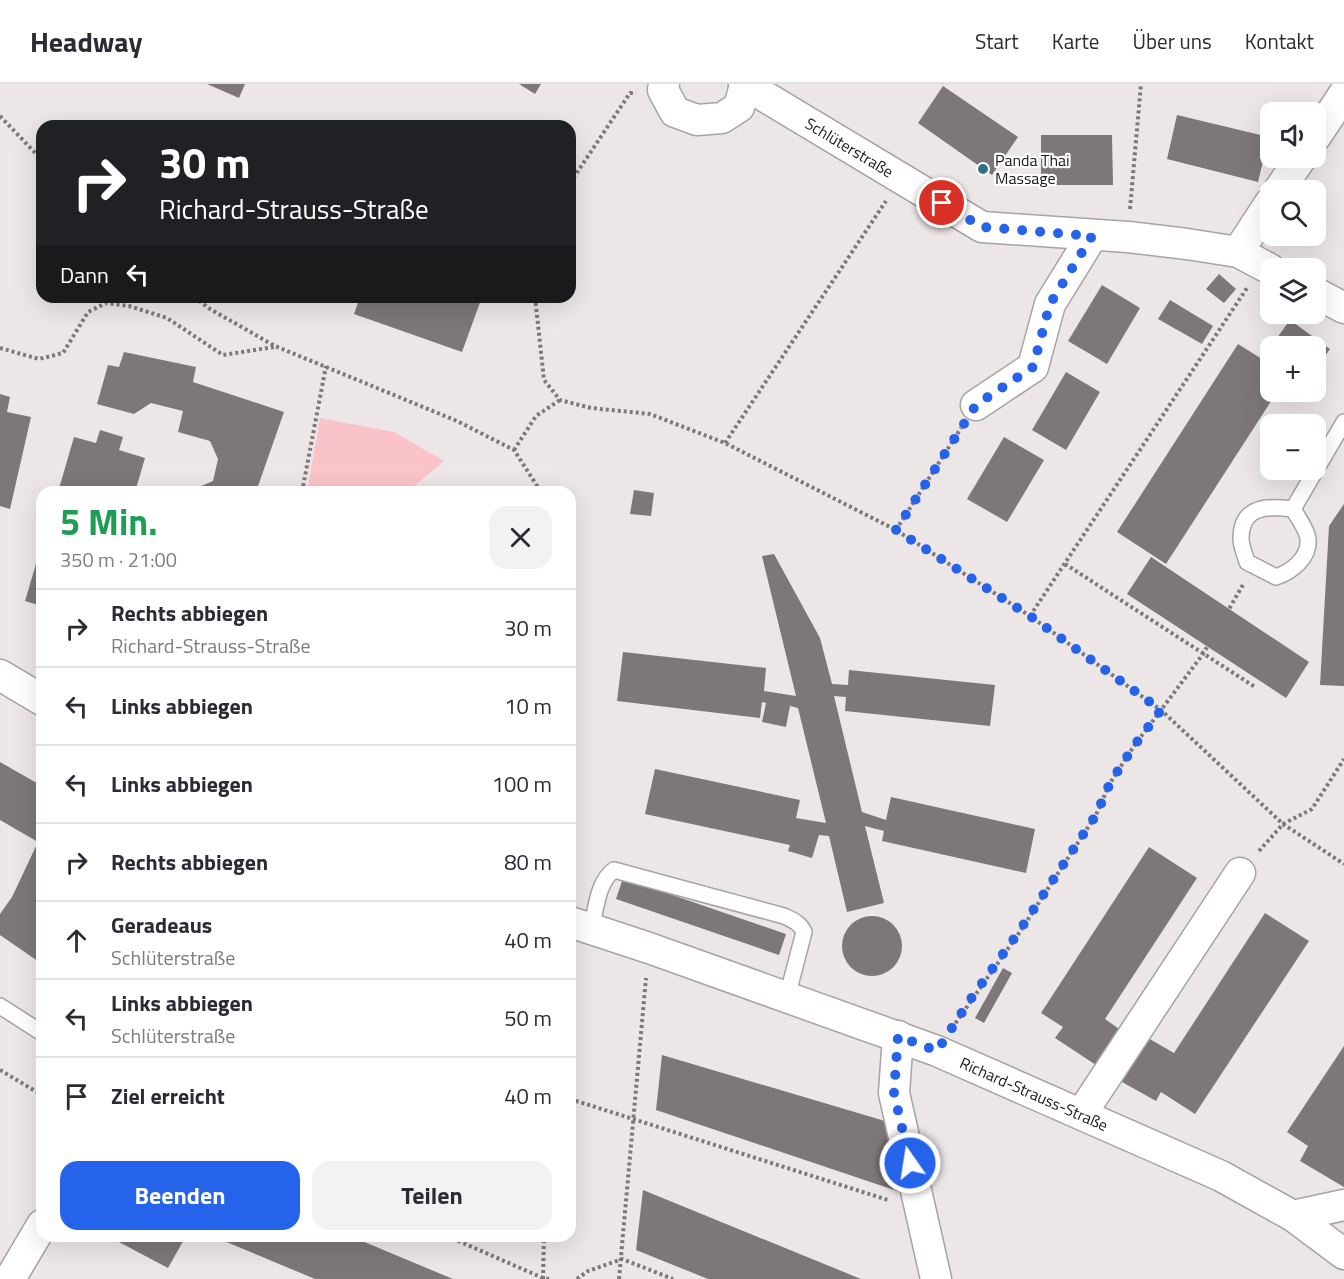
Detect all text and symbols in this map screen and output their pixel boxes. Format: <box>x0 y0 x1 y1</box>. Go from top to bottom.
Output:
text: Headway <box>30 20 142 63</box>
text: Start <box>975 25 1019 57</box>
text: Karte <box>1052 25 1099 57</box>
text: Über uns <box>1132 25 1212 57</box>
text: Kontakt <box>1245 25 1314 57</box>
map controls <box>1260 102 1326 480</box>
button: sound <box>1260 102 1326 168</box>
street label: Schlüterstraße <box>801 111 898 183</box>
text: 30 m <box>159 130 251 194</box>
icon: right <box>60 144 138 222</box>
place label: Panda Thai Massage <box>995 148 1070 190</box>
marker: Panda Thai Massage <box>976 162 990 176</box>
pin <box>916 177 967 228</box>
button: search <box>1260 180 1326 246</box>
icon: arrive <box>925 186 958 219</box>
text: Richard-Strauss-Straße <box>159 188 429 229</box>
text: Dann <box>60 258 109 292</box>
icon: left <box>121 258 154 291</box>
button: layers <box>1260 258 1326 324</box>
button: + <box>1260 336 1326 402</box>
button: − <box>1260 414 1326 480</box>
text: 5 Min. <box>60 494 157 549</box>
button: close <box>489 506 552 569</box>
text: 350 m · 21:00 <box>60 544 177 575</box>
text: Rechts abbiegen <box>111 596 268 630</box>
text: 30 m <box>504 611 552 645</box>
icon: right <box>60 612 93 645</box>
text: Richard-Strauss-Straße <box>111 630 311 661</box>
text: Links abbiegen <box>111 689 253 723</box>
text: 10 m <box>504 689 552 723</box>
icon: left <box>60 690 93 723</box>
text: Links abbiegen <box>111 767 253 801</box>
text: 100 m <box>492 767 552 801</box>
icon: left <box>60 768 93 801</box>
text: Rechts abbiegen <box>111 845 268 879</box>
text: 80 m <box>504 845 552 879</box>
icon: right <box>60 846 93 879</box>
text: Geradeaus <box>111 908 212 942</box>
text: 40 m <box>504 923 552 957</box>
icon: ahead <box>60 924 93 957</box>
text: Schlüterstraße <box>111 942 235 973</box>
text: Links abbiegen <box>111 986 253 1020</box>
text: 50 m <box>504 1001 552 1035</box>
icon: left <box>60 1002 93 1035</box>
text: Schlüterstraße <box>111 1020 235 1051</box>
street label: Richard-Strauss-Straße <box>956 1050 1112 1137</box>
text: Ziel erreicht <box>111 1079 225 1113</box>
text: 40 m <box>504 1079 552 1113</box>
icon: arrive <box>60 1080 93 1113</box>
position arrow <box>878 1131 942 1195</box>
button: Beenden <box>60 1161 300 1230</box>
button: Teilen <box>312 1161 552 1230</box>

